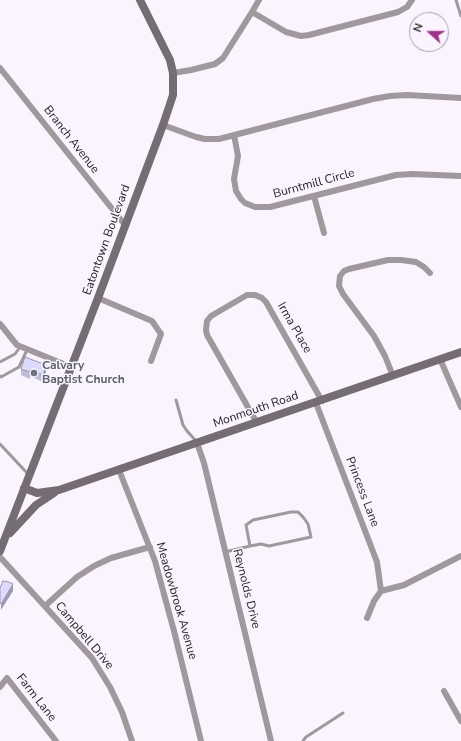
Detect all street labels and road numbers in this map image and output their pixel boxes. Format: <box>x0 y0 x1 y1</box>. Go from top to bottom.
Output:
street label: Branch Avenue <box>40 103 102 177</box>
street label: Burntmill Circle <box>272 166 356 202</box>
street label: Eatontown Boulevard <box>80 183 134 297</box>
street label: Irma Place <box>274 300 314 356</box>
street label: Monmouth Road <box>211 389 301 431</box>
street label: Princess Lane <box>342 455 382 529</box>
street label: Meadowbrook Avenue <box>152 541 200 661</box>
street label: Reynolds Drive <box>229 548 263 630</box>
street label: Campbell Drive <box>52 599 116 673</box>
street label: Farm Lane <box>13 671 59 725</box>

